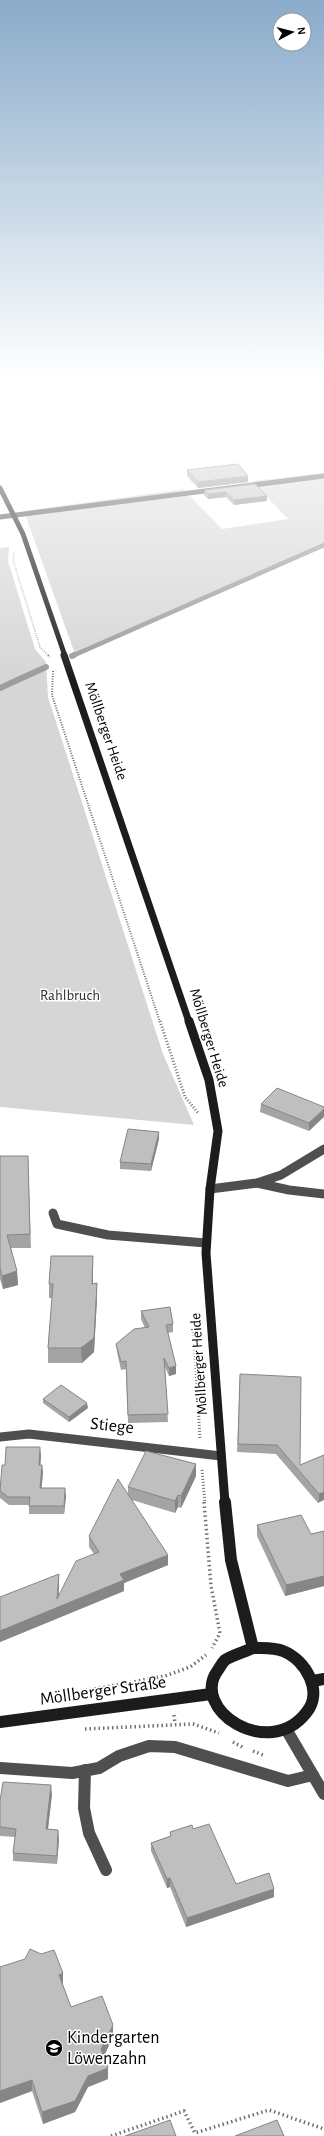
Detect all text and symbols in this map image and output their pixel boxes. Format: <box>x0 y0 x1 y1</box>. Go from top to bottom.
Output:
north arrow <box>272 12 312 52</box>
text: N <box>296 26 307 35</box>
street label: Möllberger Heide <box>82 680 130 782</box>
street label: Möllberger Heide <box>187 987 231 1089</box>
park label: Rahlbruch <box>40 988 100 1003</box>
street label: Möllberger Heide <box>188 1312 210 1416</box>
street label: Stiege <box>89 1415 135 1437</box>
street label: Möllberger Straße <box>39 1673 167 1709</box>
place label: Kindergarten Löwenzahn <box>67 2029 159 2068</box>
school or university icon: Kindergarten Löwenzahn <box>44 2038 64 2058</box>

